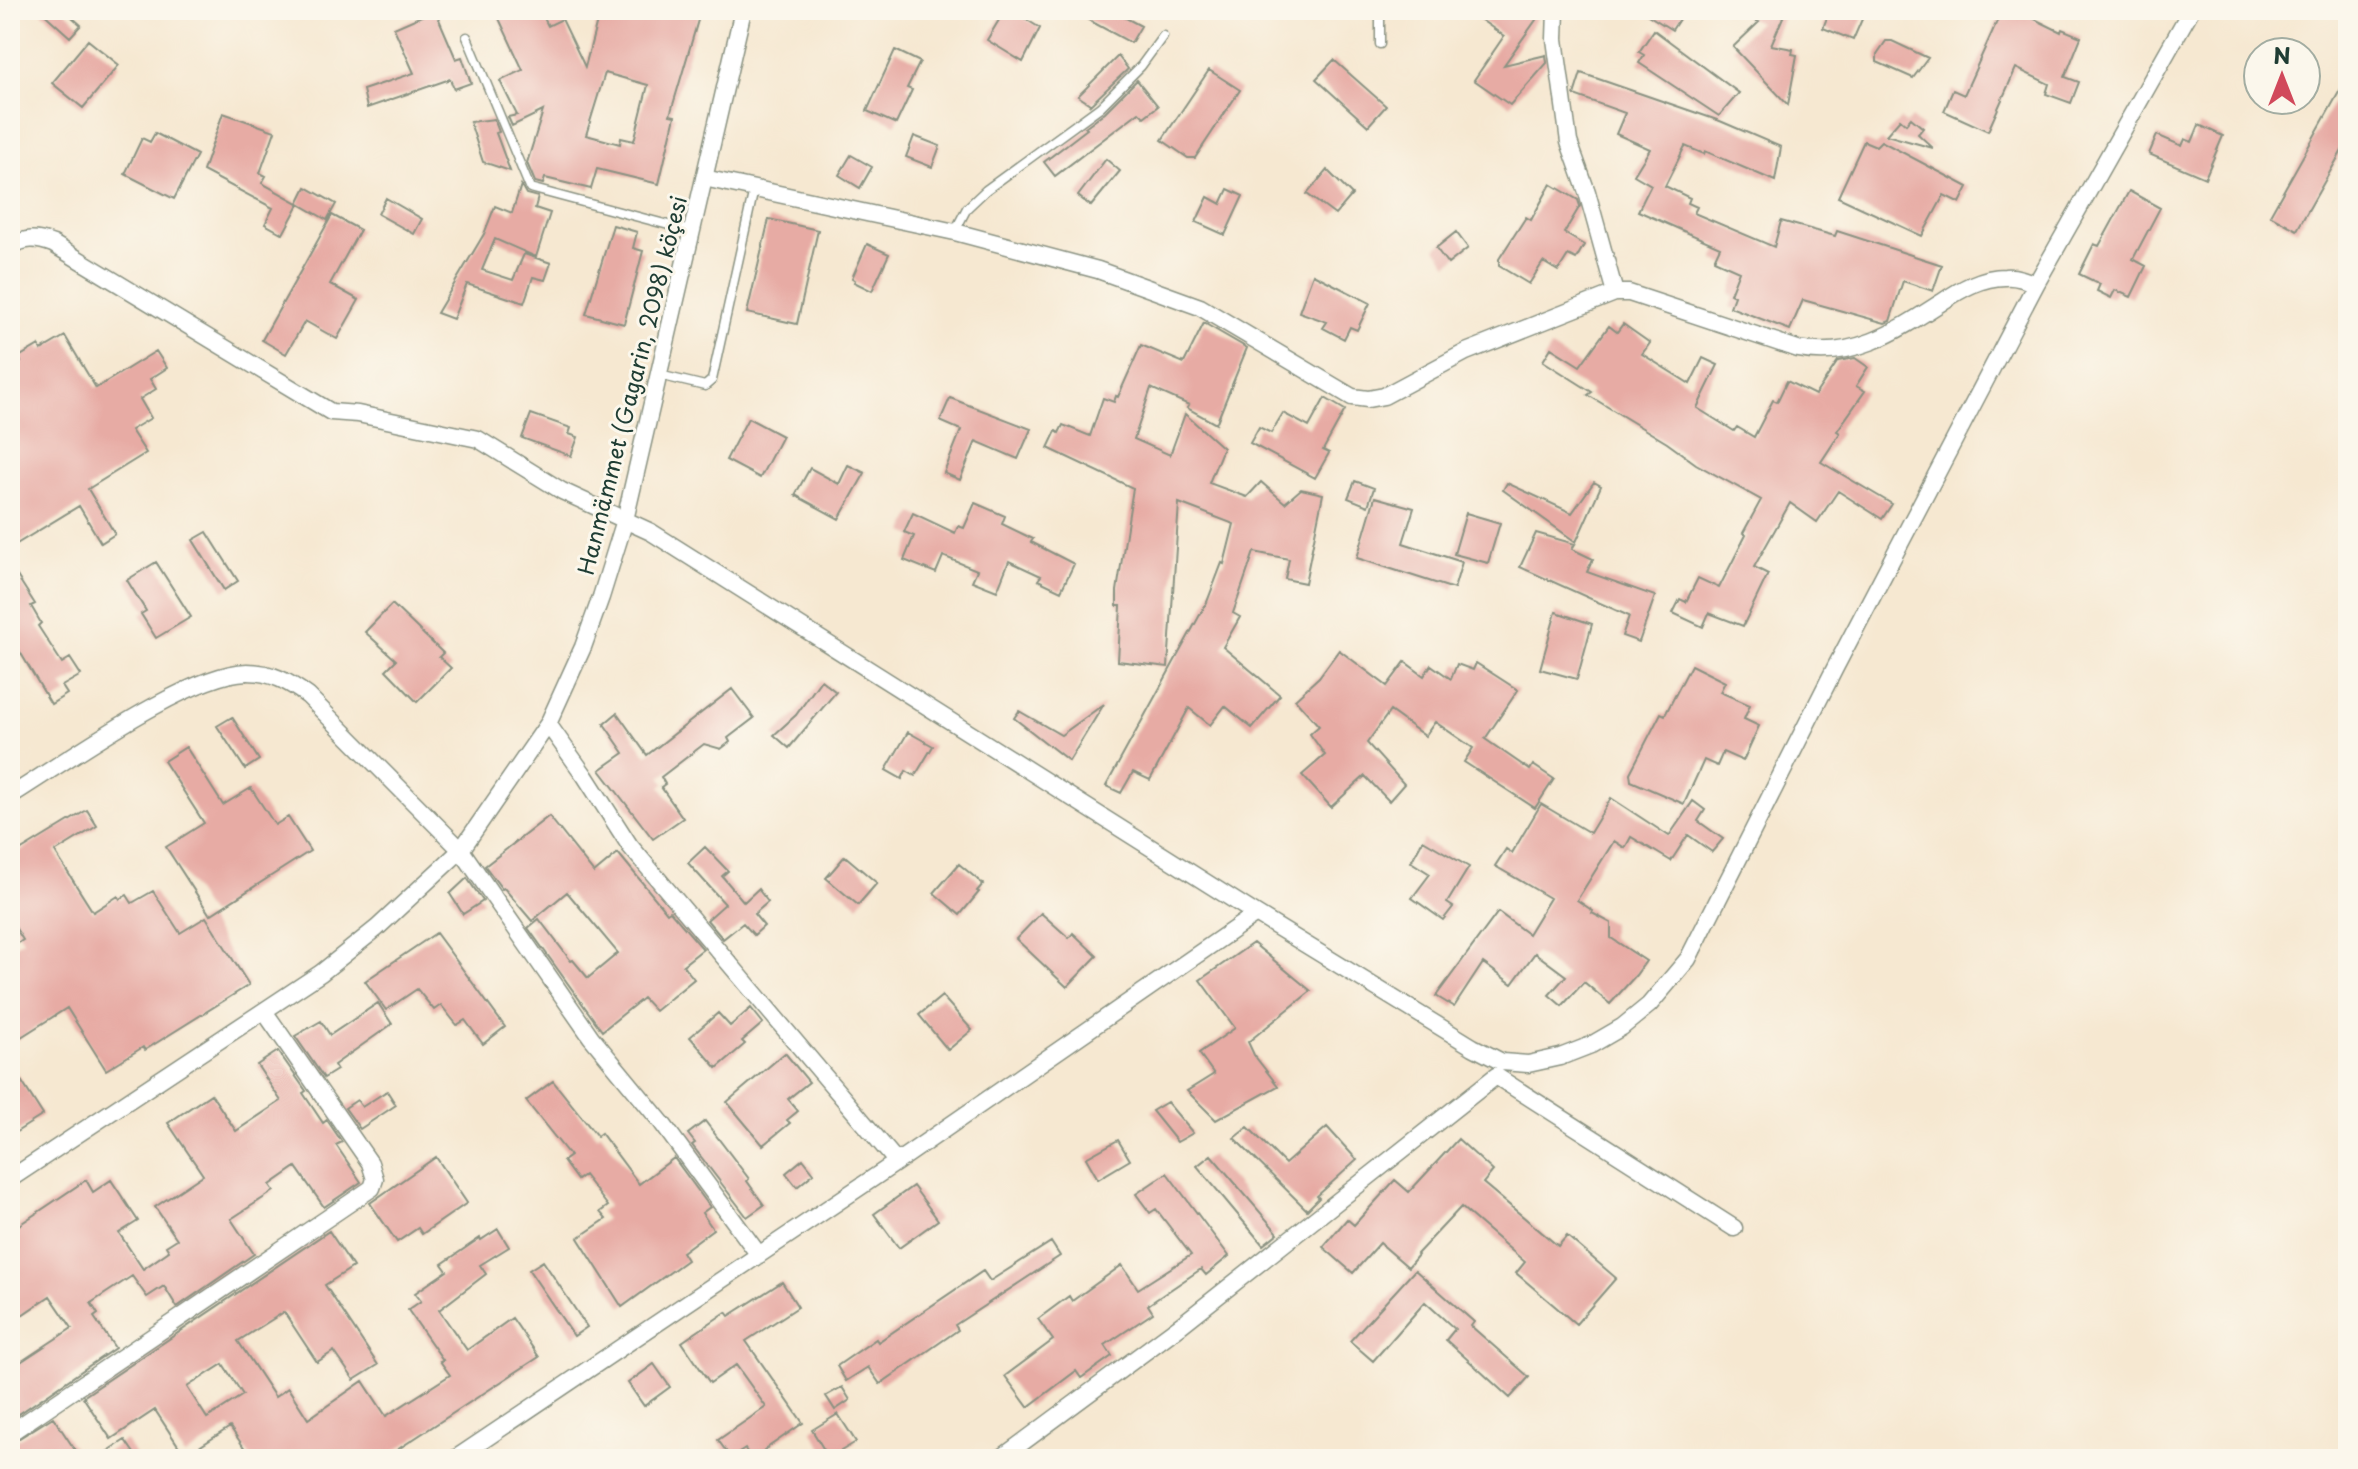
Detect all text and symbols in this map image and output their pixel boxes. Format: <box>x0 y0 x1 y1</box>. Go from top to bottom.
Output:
north arrow <box>2242 36 2322 116</box>
text: N <box>2273 38 2291 71</box>
street label: Hanmämmet (Gagarin, 2098) köçesi <box>568 192 694 578</box>

